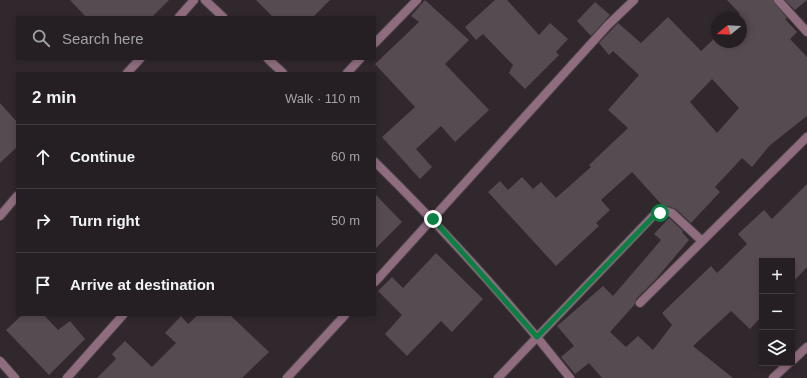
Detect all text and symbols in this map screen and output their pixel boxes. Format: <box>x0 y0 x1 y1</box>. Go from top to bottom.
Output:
north arrow <box>711 12 747 48</box>
search box <box>16 16 376 60</box>
icon: search <box>30 27 52 49</box>
text: Search here <box>62 30 144 47</box>
text: 2 min <box>32 88 76 107</box>
text: Walk · 110 m <box>285 91 360 106</box>
icon: ahead <box>32 146 54 168</box>
text: Continue <box>70 148 135 165</box>
text: 60 m <box>331 149 360 164</box>
route start <box>651 204 669 222</box>
icon: right <box>32 210 54 232</box>
route end <box>424 210 442 228</box>
text: Turn right <box>70 212 140 229</box>
text: 50 m <box>331 213 360 228</box>
map controls <box>759 258 795 366</box>
button: + <box>759 258 795 294</box>
icon: arrive <box>32 274 54 296</box>
text: Arrive at destination <box>70 276 215 293</box>
button: − <box>759 294 795 330</box>
button: layers <box>759 330 795 366</box>

